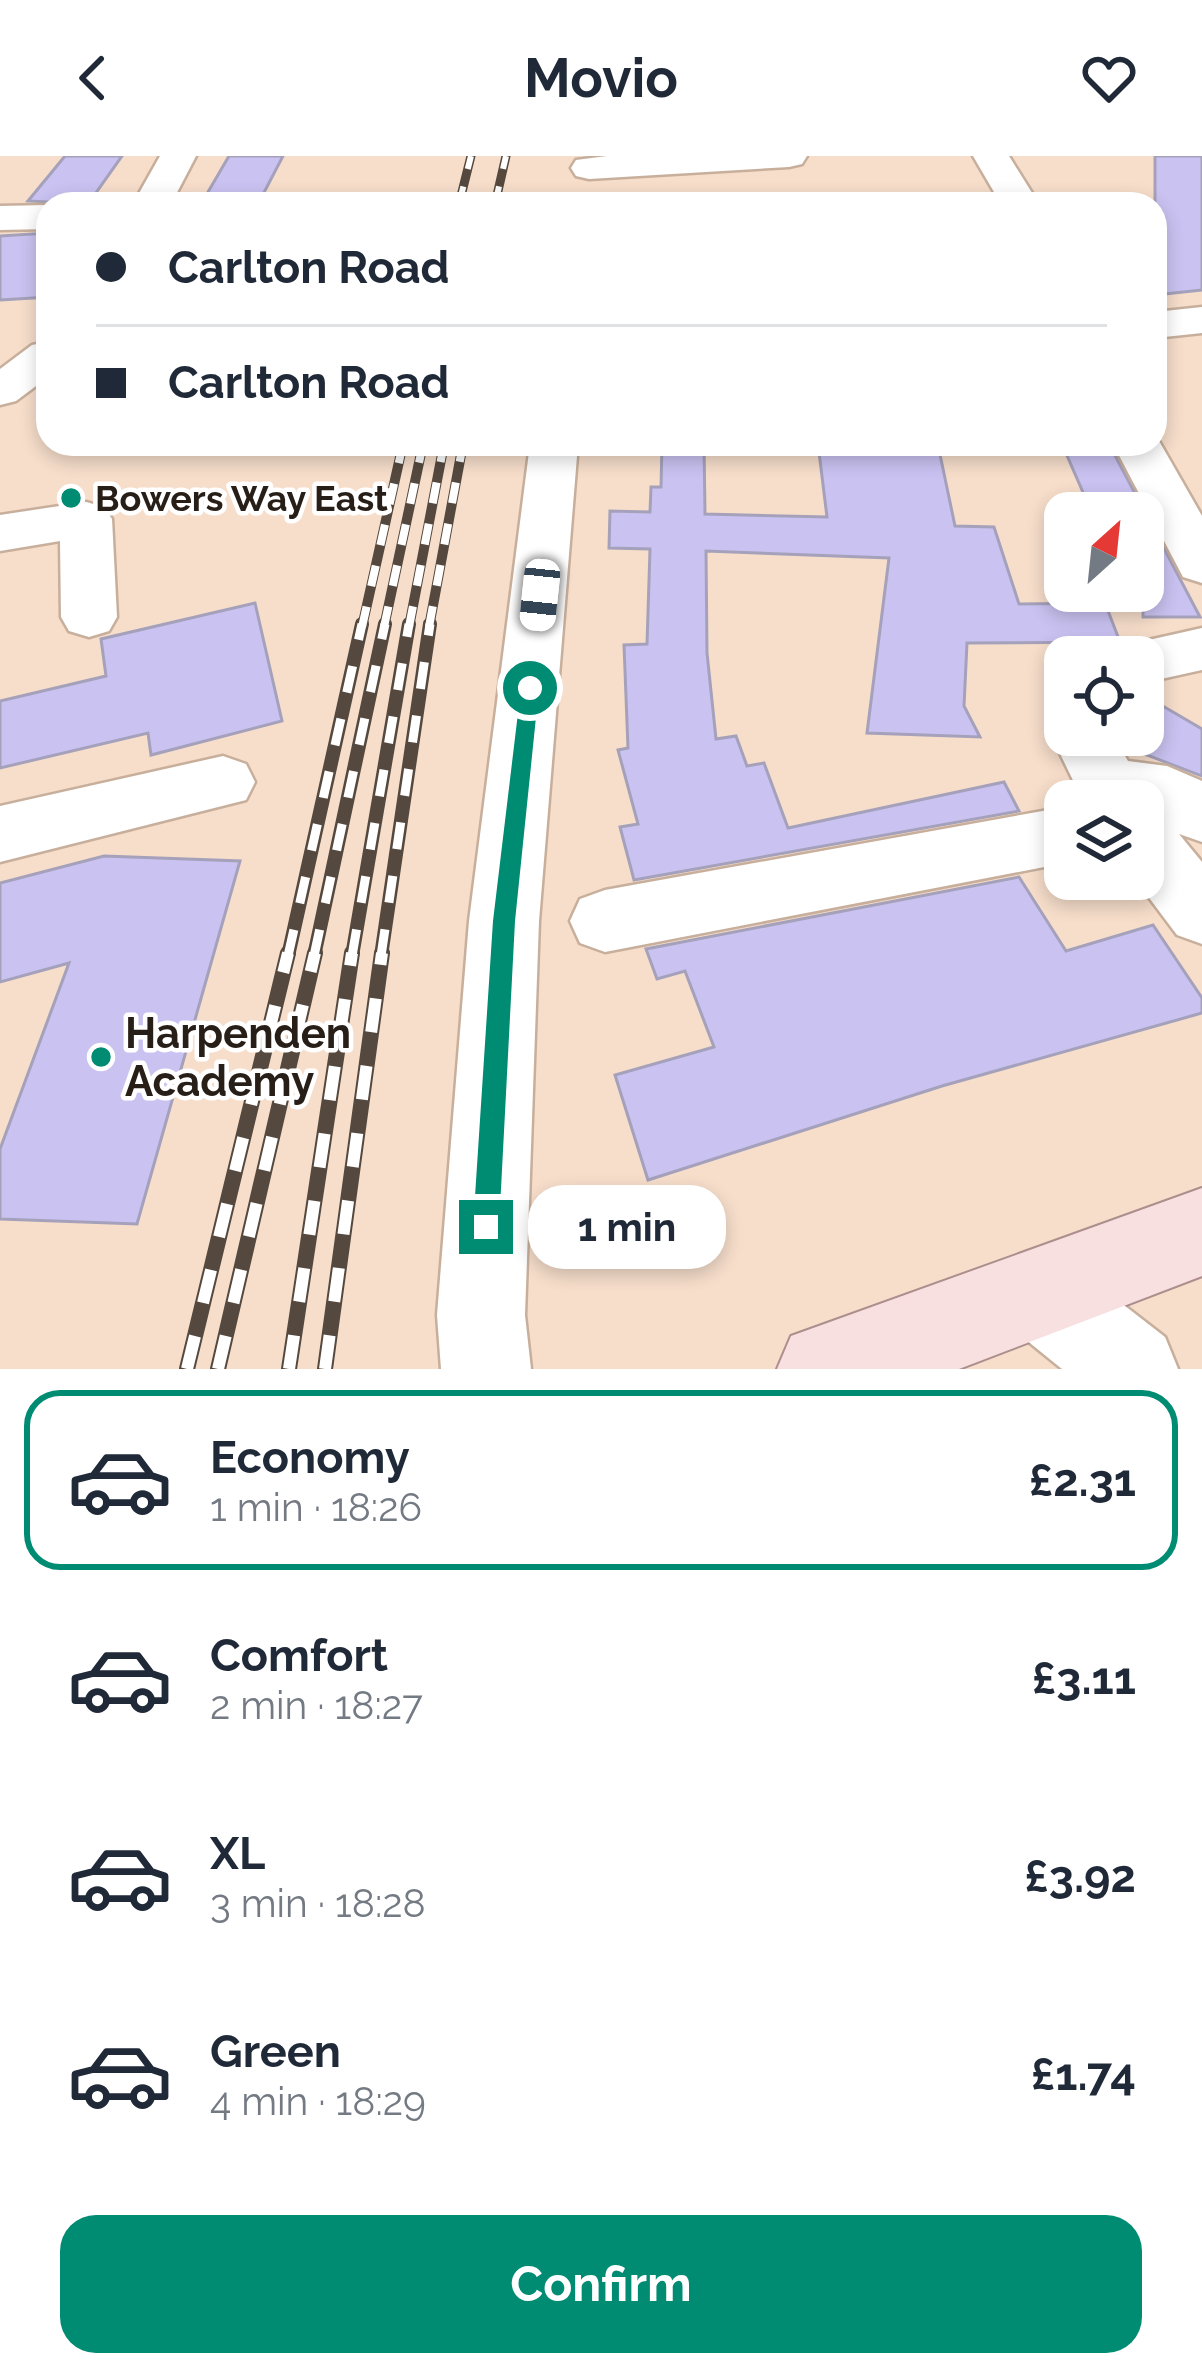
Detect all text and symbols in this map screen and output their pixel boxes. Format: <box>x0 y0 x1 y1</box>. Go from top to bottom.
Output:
icon: back <box>60 45 126 111</box>
icon: heart <box>1076 45 1142 111</box>
text: Movio <box>524 46 678 110</box>
text: Carlton Road <box>168 241 450 294</box>
text: Carlton Road <box>168 356 450 409</box>
place label: Bowers Way East <box>95 477 388 519</box>
marker: Bowers Way East <box>58 485 84 511</box>
north arrow <box>1044 492 1164 612</box>
map controls <box>1044 492 1164 900</box>
car <box>518 557 562 633</box>
button: locate <box>1044 636 1164 756</box>
route start <box>503 661 557 715</box>
button: layers <box>1044 780 1164 900</box>
place label: Harpenden Academy <box>125 1009 351 1106</box>
marker: Harpenden Academy <box>88 1044 114 1070</box>
callout: 1 min <box>528 1185 726 1269</box>
route end <box>459 1200 513 1254</box>
text: 1 min <box>578 1204 676 1250</box>
icon: car <box>66 1426 174 1534</box>
text: Economy <box>210 1431 410 1484</box>
text: £2.31 <box>1029 1454 1136 1507</box>
text: 1 min · 18:26 <box>210 1484 422 1530</box>
icon: car <box>66 1624 174 1732</box>
text: Comfort <box>210 1629 388 1682</box>
text: £3.11 <box>1032 1652 1136 1705</box>
text: 2 min · 18:27 <box>210 1682 423 1728</box>
icon: car <box>66 1822 174 1930</box>
text: XL <box>210 1827 265 1880</box>
text: £3.92 <box>1024 1850 1136 1903</box>
text: 3 min · 18:28 <box>210 1880 426 1926</box>
icon: car <box>66 2020 174 2128</box>
text: Green <box>210 2025 341 2078</box>
text: £1.74 <box>1031 2048 1136 2101</box>
text: 4 min · 18:29 <box>210 2078 426 2124</box>
button: Confirm <box>60 2215 1142 2353</box>

